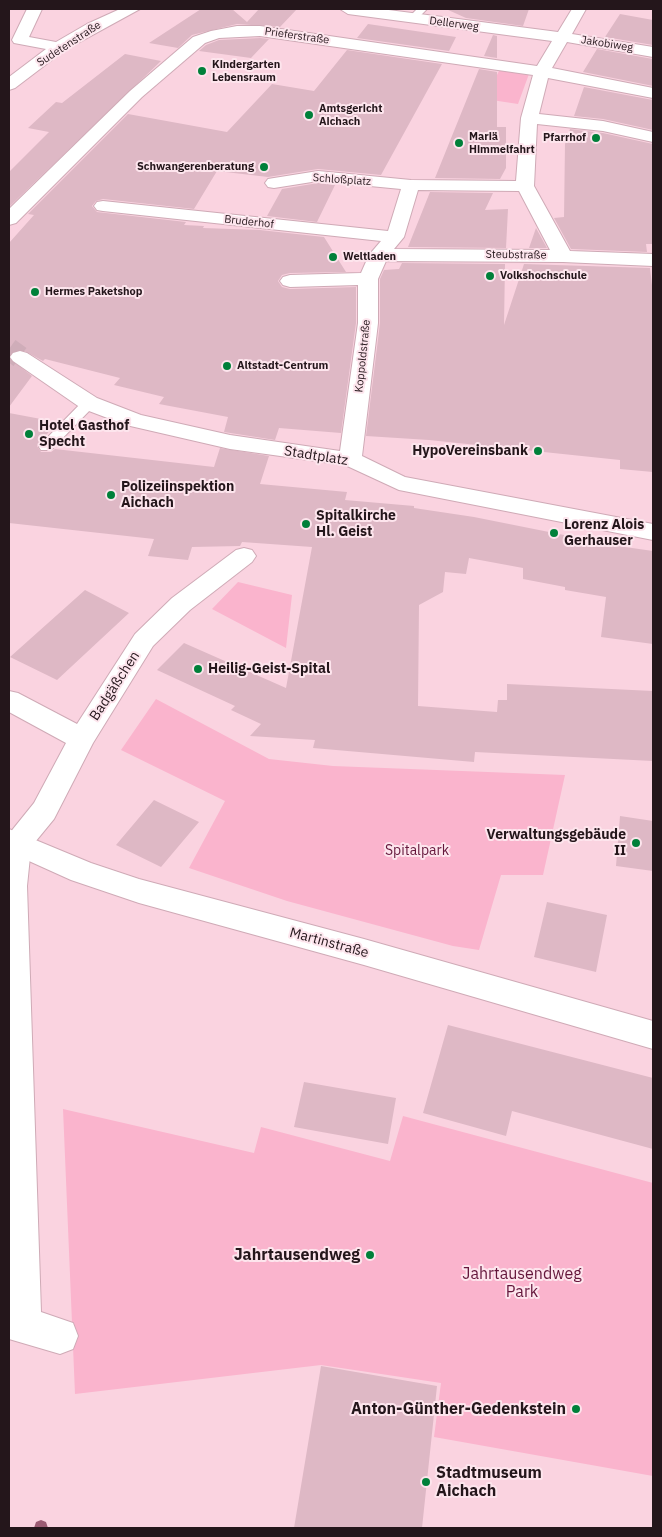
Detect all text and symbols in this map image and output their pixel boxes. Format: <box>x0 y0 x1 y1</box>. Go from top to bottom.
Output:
street label: Dellerweg <box>429 14 479 34</box>
street label: Sudetenstraße <box>35 19 103 69</box>
street label: Prieferstraße <box>264 25 330 47</box>
street label: Jakobiweg <box>580 33 634 55</box>
place label: Kindergarten Lebensraum <box>212 58 280 84</box>
marker: Kindergarten Lebensraum <box>196 65 208 77</box>
place label: Amtsgericht Aichach <box>319 102 382 128</box>
marker: Amtsgericht Aichach <box>303 109 315 121</box>
place label: Mariä Himmelfahrt <box>469 130 535 156</box>
place label: Pfarrhof <box>543 131 586 145</box>
marker: Pfarrhof <box>590 132 602 144</box>
marker: Mariä Himmelfahrt <box>453 137 465 149</box>
place label: Schwangerenberatung <box>137 160 254 174</box>
marker: Schwangerenberatung <box>258 161 270 173</box>
street label: Schloßplatz <box>312 171 372 189</box>
street label: Bruderhof <box>224 213 274 231</box>
street label: Steubstraße <box>485 248 547 262</box>
place label: Weltladen <box>343 250 396 264</box>
marker: Weltladen <box>327 251 339 263</box>
place label: Volkshochschule <box>500 269 587 283</box>
marker: Volkshochschule <box>484 270 496 282</box>
place label: Hermes Paketshop <box>45 285 142 299</box>
marker: Hermes Paketshop <box>29 286 41 298</box>
street label: Koppoldstraße <box>353 319 373 393</box>
place label: Altstadt-Centrum <box>237 359 328 373</box>
marker: Altstadt-Centrum <box>221 360 233 372</box>
place label: Hotel Gasthof Specht <box>39 418 129 451</box>
marker: Hotel Gasthof Specht <box>23 428 35 440</box>
street label: Stadtplatz <box>283 443 349 469</box>
place label: HypoVereinsbank <box>412 443 528 459</box>
marker: HypoVereinsbank <box>532 445 544 457</box>
place label: Polizeiinspektion Aichach <box>121 479 234 512</box>
marker: Polizeiinspektion Aichach <box>105 489 117 501</box>
place label: Spitalkirche Hl. Geist <box>316 508 396 540</box>
place label: Lorenz Alois Gerhauser <box>564 517 644 550</box>
marker: Spitalkirche Hl. Geist <box>300 518 312 530</box>
marker: Lorenz Alois Gerhauser <box>548 527 560 539</box>
street label: Badgäßchen <box>86 648 144 724</box>
place label: Heilig-Geist-Spital <box>208 661 330 677</box>
marker: Heilig-Geist-Spital <box>192 663 204 675</box>
place label: Verwaltungsgebäude II <box>487 827 626 860</box>
marker: Verwaltungsgebäude II <box>630 837 642 849</box>
park label: Spitalpark <box>385 843 449 859</box>
street label: Martinstraße <box>288 924 370 962</box>
place label: Jahrtausendweg <box>234 1245 360 1265</box>
marker: Jahrtausendweg <box>364 1249 376 1261</box>
park label: Jahrtausendweg Park <box>462 1264 582 1302</box>
place label: Anton-Günther-Gedenkstein <box>351 1399 566 1419</box>
marker: Anton-Günther-Gedenkstein <box>570 1403 582 1415</box>
place label: Stadtmuseum Aichach <box>436 1463 542 1501</box>
marker: Stadtmuseum Aichach <box>420 1476 432 1488</box>

